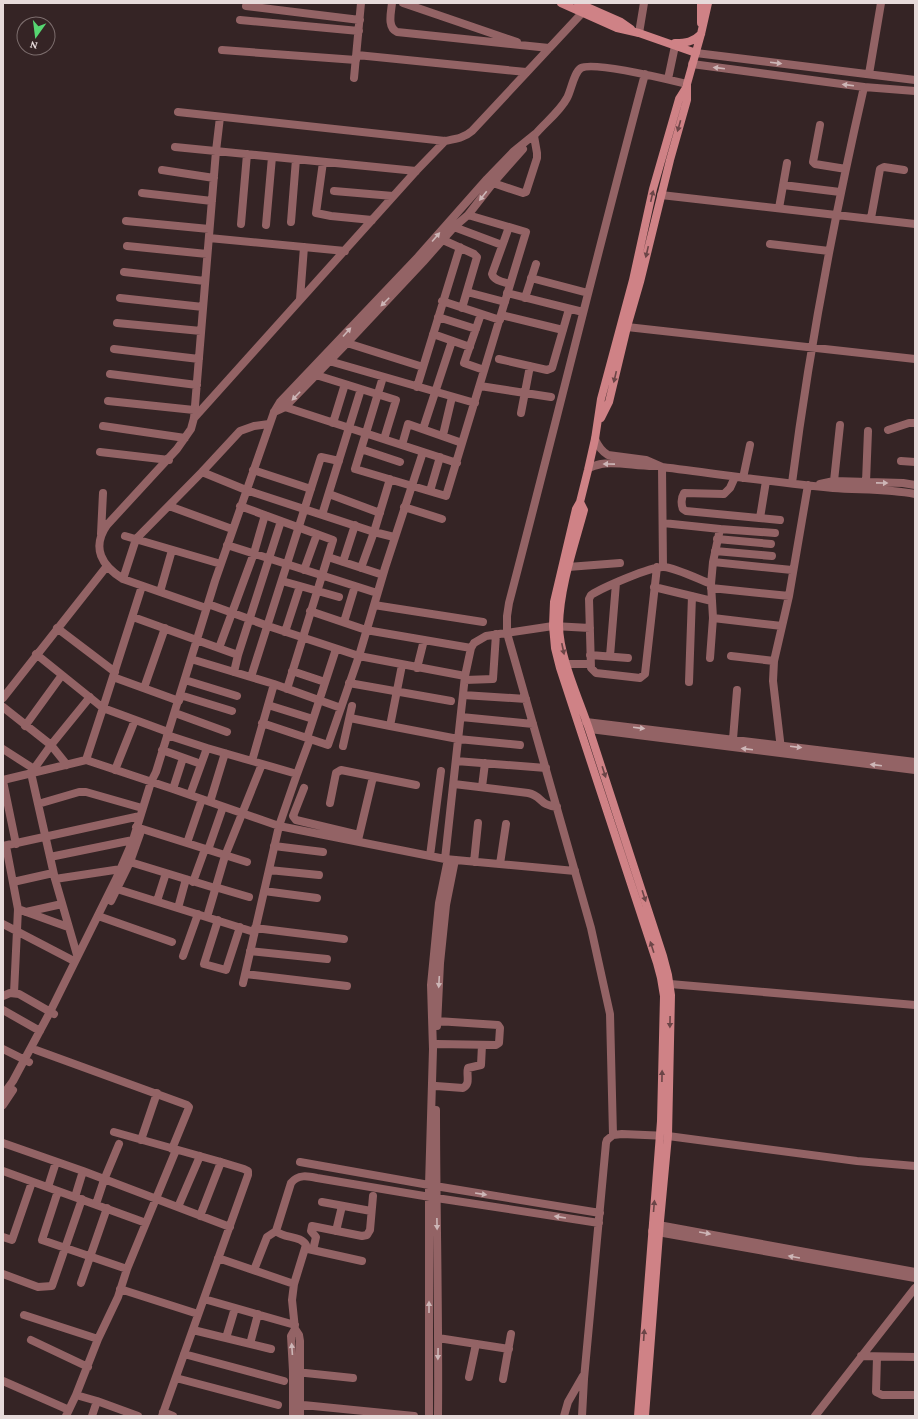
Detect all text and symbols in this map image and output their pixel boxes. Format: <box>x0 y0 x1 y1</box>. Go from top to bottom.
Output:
north arrow <box>16 16 56 56</box>
text: N <box>28 39 39 52</box>
one-way arrow <box>770 60 782 66</box>
one-way arrow <box>713 65 725 71</box>
one-way arrow <box>842 82 854 88</box>
one-way arrow <box>676 120 682 132</box>
one-way arrow <box>649 189 655 202</box>
one-way arrow <box>478 191 487 202</box>
one-way arrow <box>431 232 441 242</box>
one-way arrow <box>644 245 650 258</box>
one-way arrow <box>380 297 390 307</box>
one-way arrow <box>343 327 352 337</box>
one-way arrow <box>611 371 617 384</box>
one-way arrow <box>291 391 301 401</box>
one-way arrow <box>602 461 615 467</box>
one-way arrow <box>876 479 888 486</box>
one-way arrow <box>561 643 567 655</box>
one-way arrow <box>633 725 645 732</box>
one-way arrow <box>790 744 802 750</box>
one-way arrow <box>741 746 753 752</box>
one-way arrow <box>870 762 882 768</box>
one-way arrow <box>601 767 607 779</box>
one-way arrow <box>641 890 647 902</box>
one-way arrow <box>649 941 655 953</box>
one-way arrow <box>436 976 442 989</box>
one-way arrow <box>667 1016 674 1028</box>
one-way arrow <box>659 1069 665 1082</box>
one-way arrow <box>475 1191 487 1197</box>
one-way arrow <box>651 1200 658 1212</box>
one-way arrow <box>554 1214 566 1220</box>
one-way arrow <box>434 1218 440 1231</box>
one-way arrow <box>699 1230 711 1236</box>
one-way arrow <box>788 1253 800 1259</box>
one-way arrow <box>426 1300 432 1313</box>
one-way arrow <box>641 1329 648 1341</box>
one-way arrow <box>288 1343 295 1355</box>
one-way arrow <box>435 1348 441 1361</box>

